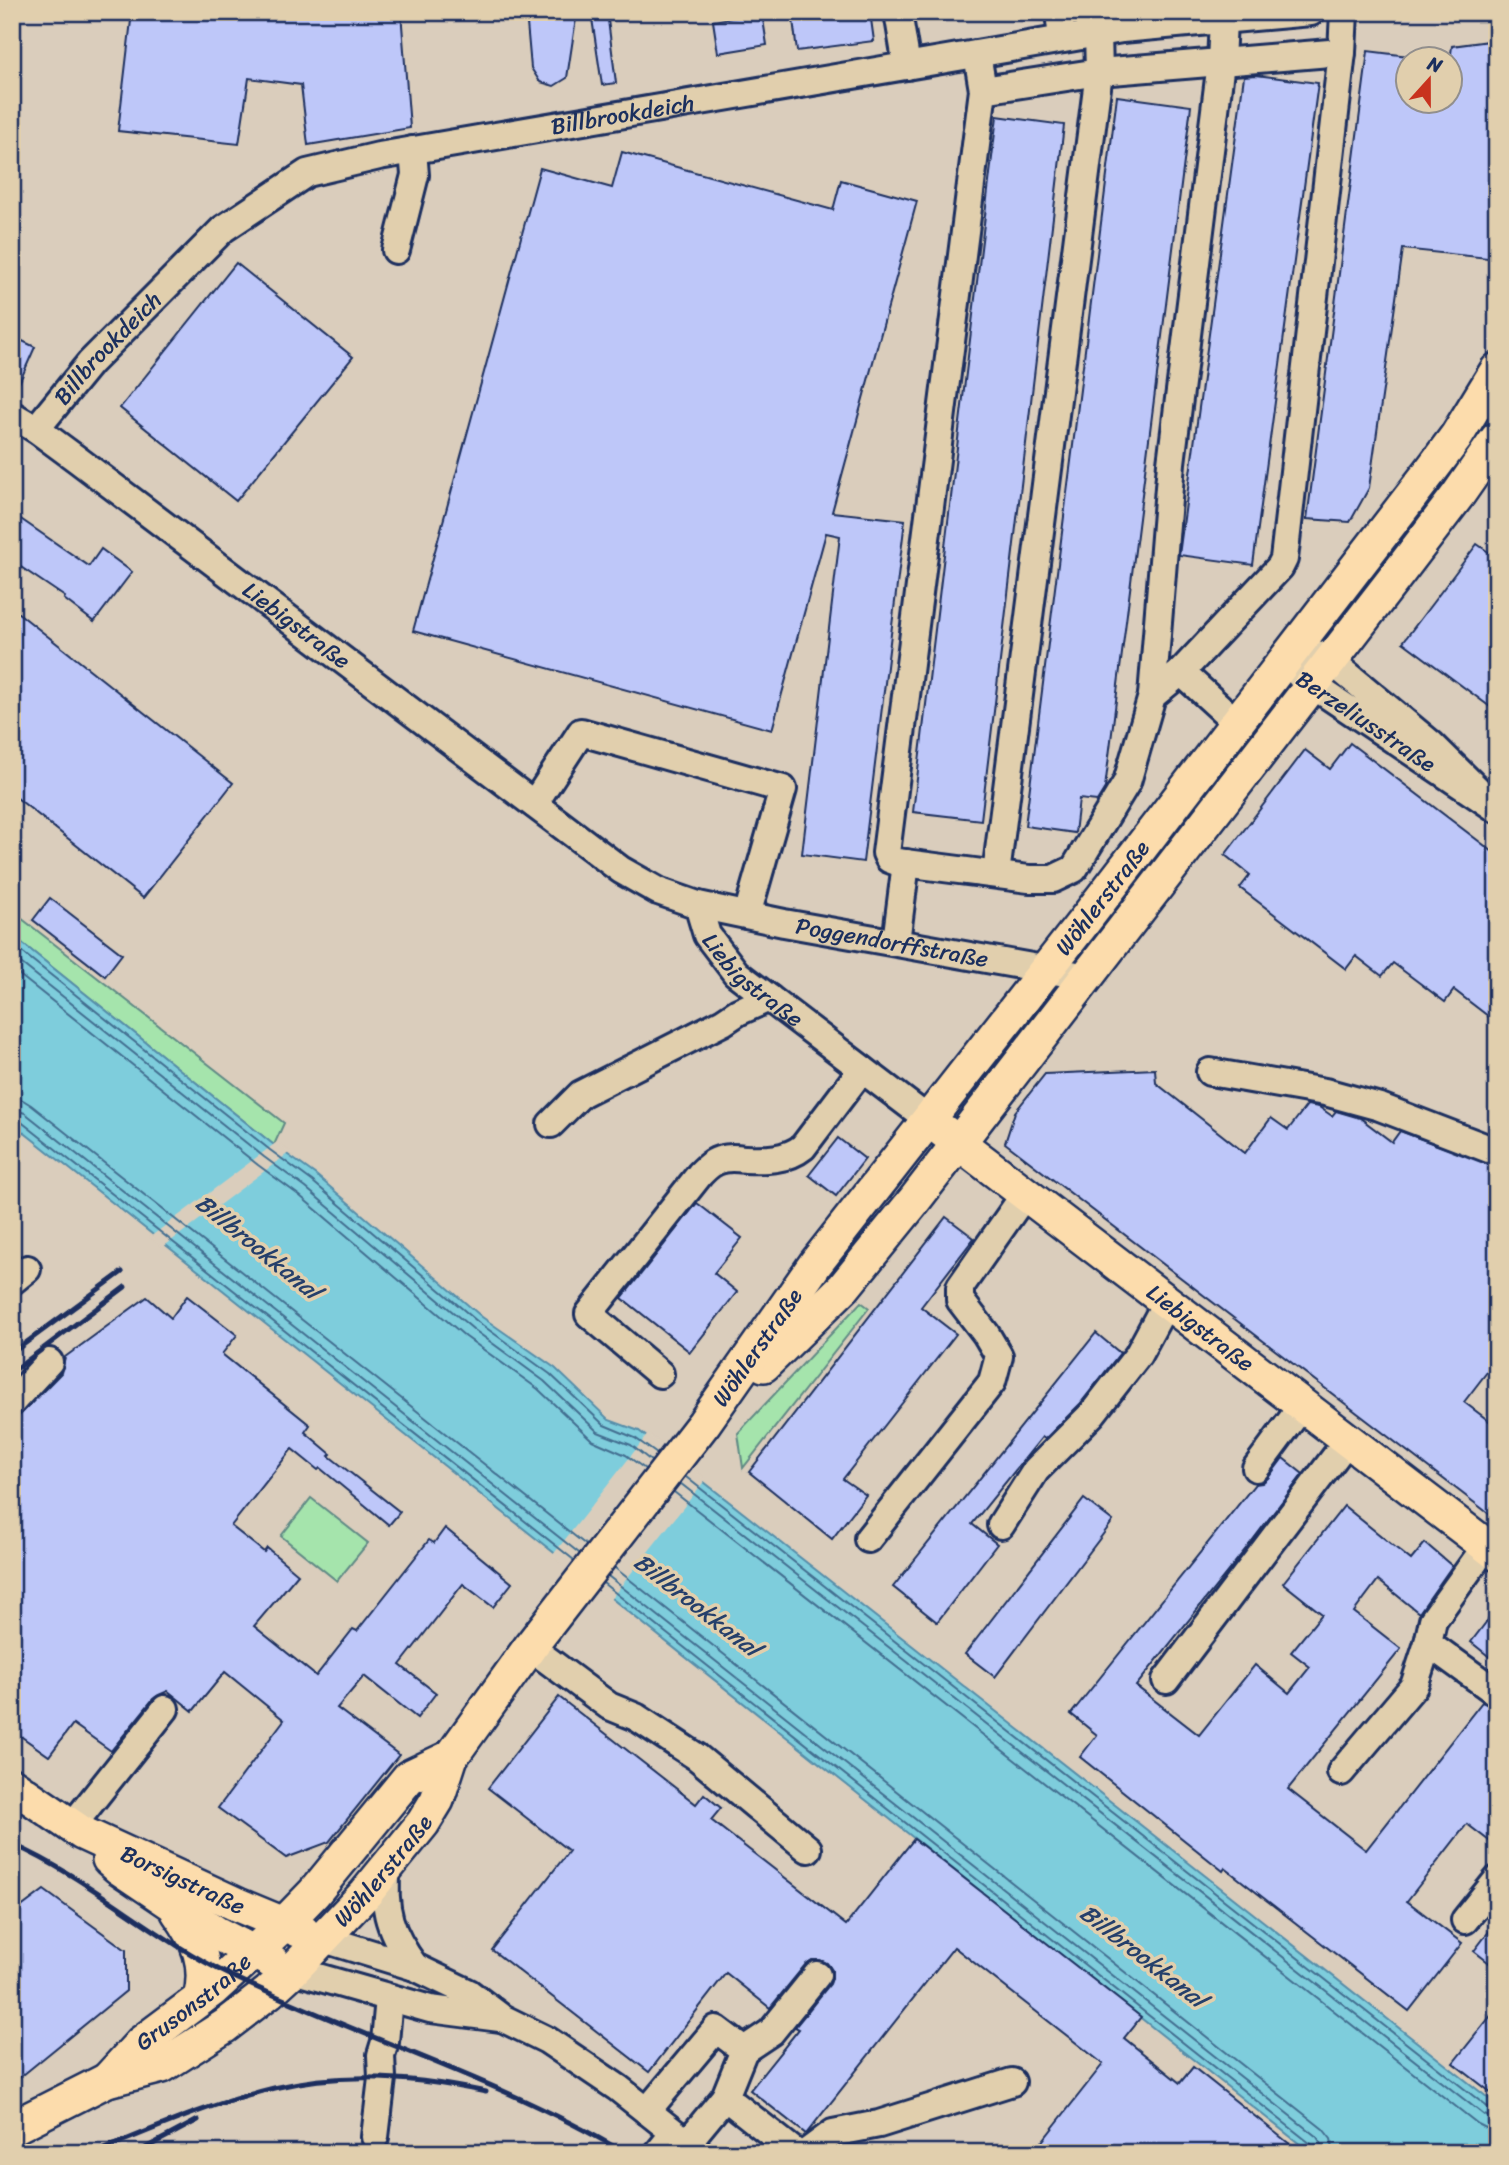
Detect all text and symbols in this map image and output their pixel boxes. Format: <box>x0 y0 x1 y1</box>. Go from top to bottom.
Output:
north arrow <box>1394 46 1464 116</box>
text: N <box>1422 46 1448 83</box>
street label: Billbrookdeich <box>548 82 697 147</box>
street label: Billbrookdeich <box>43 281 172 415</box>
street label: Liebigstraße <box>233 571 360 680</box>
street label: Berzeliusstraße <box>1287 659 1445 784</box>
street label: Wöhlerstraße <box>1044 831 1161 965</box>
street label: Poggendorffstraße <box>793 905 992 980</box>
street label: Liebigstraße <box>691 924 812 1039</box>
water label: Billbrookkanal <box>186 1183 334 1314</box>
street label: Liebigstraße <box>1137 1273 1264 1383</box>
street label: Wöhlerstraße <box>701 1279 814 1416</box>
water label: Billbrookkanal <box>624 1542 774 1671</box>
street label: Wöhlerstraße <box>323 1807 444 1937</box>
street label: Borsigstraße <box>113 1833 251 1927</box>
water label: Billbrookkanal <box>1070 1893 1220 2022</box>
street label: Grusonstraße <box>126 1943 262 2062</box>

